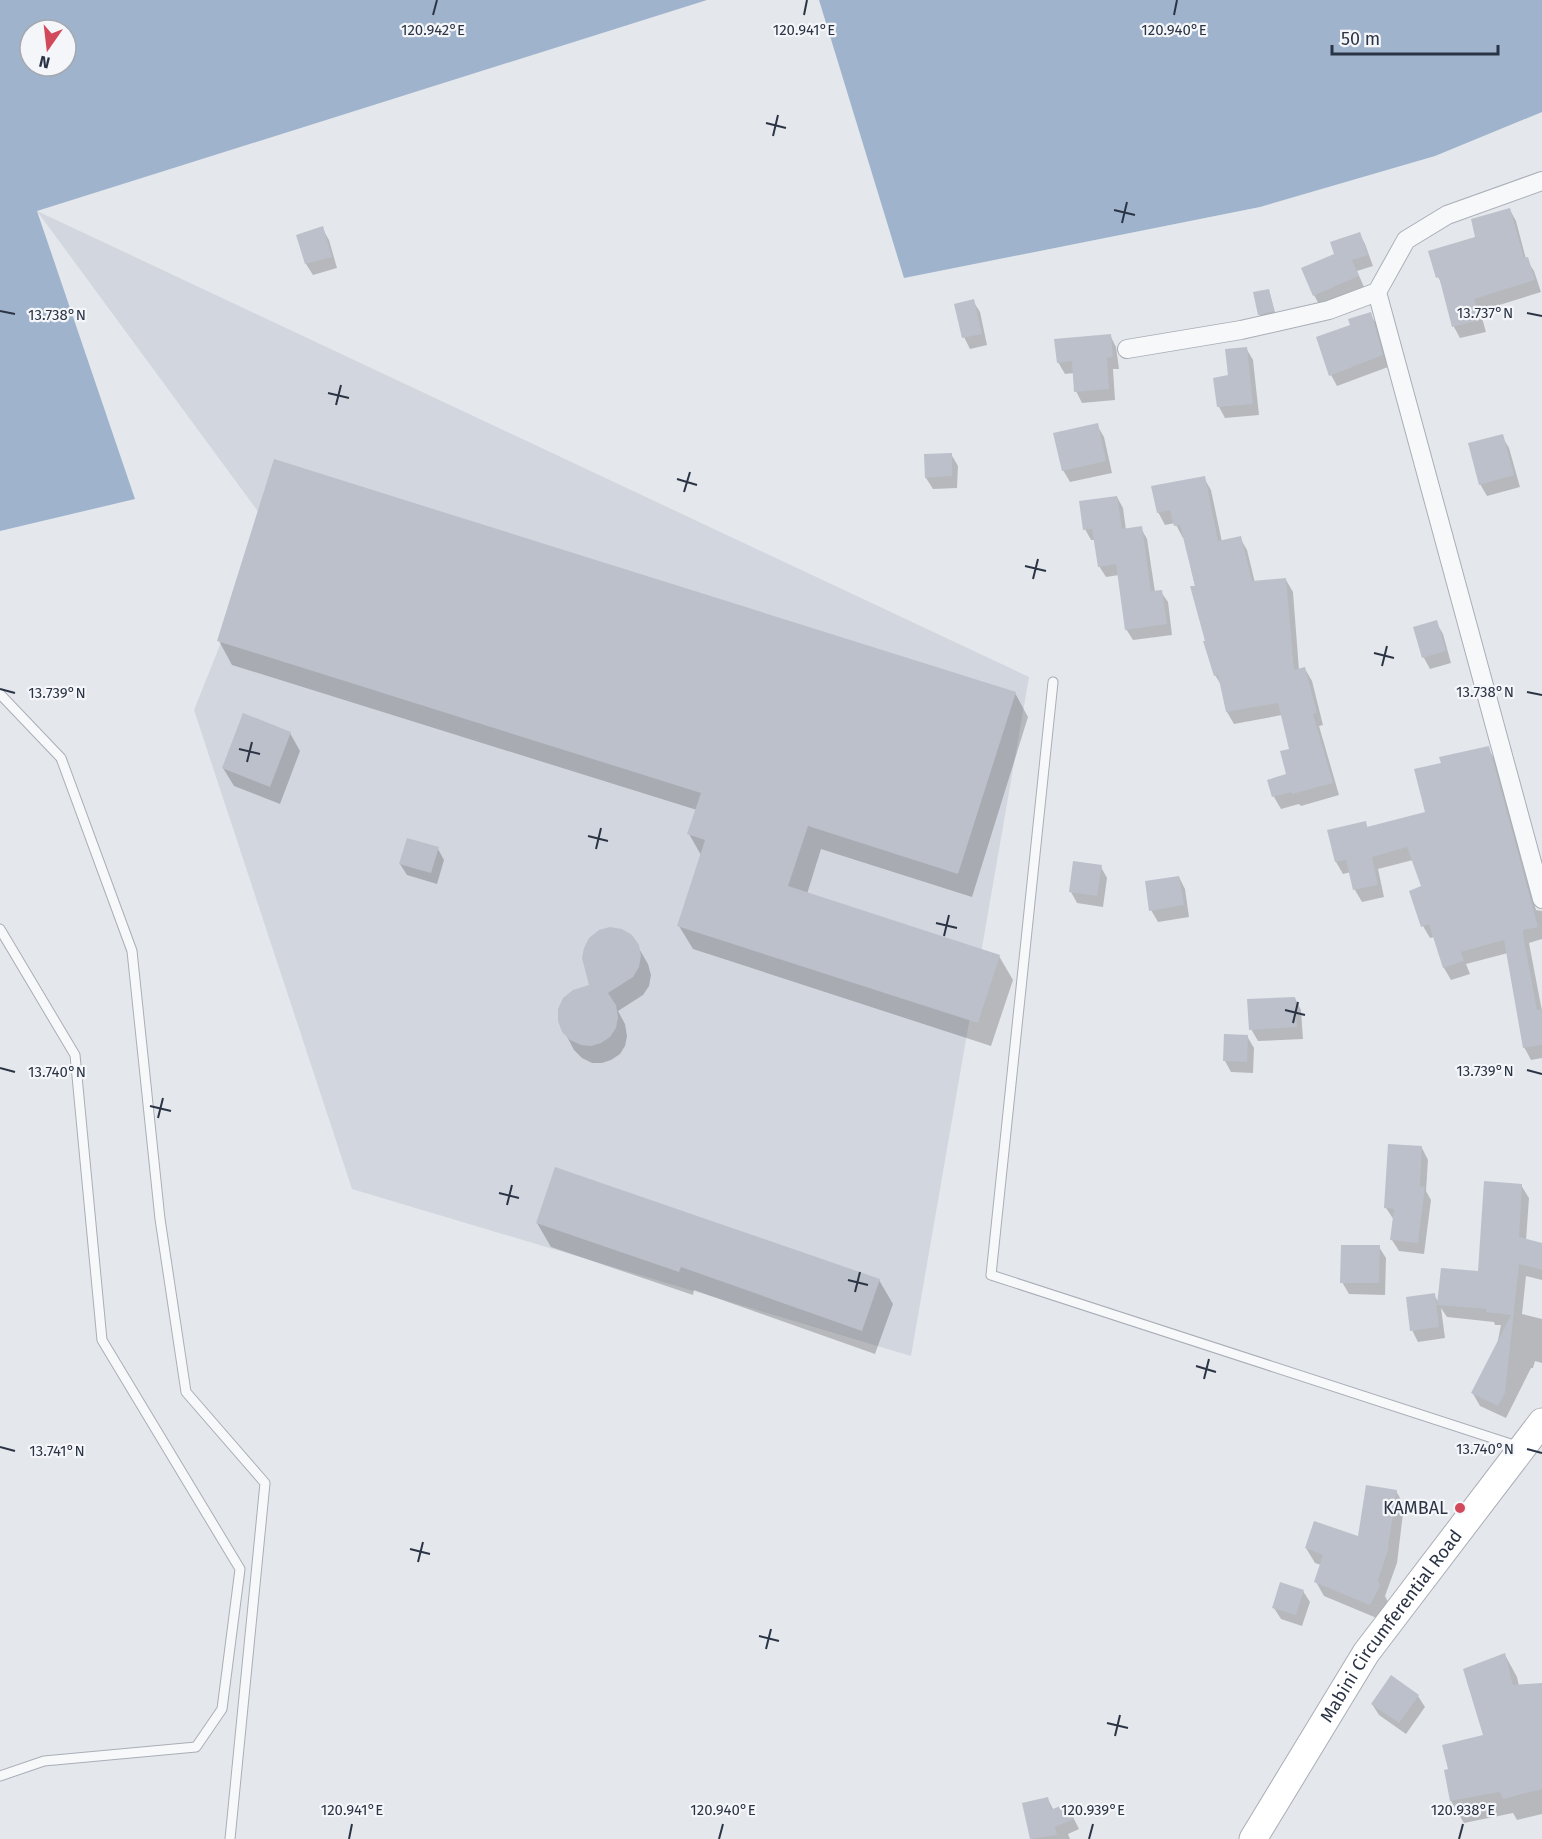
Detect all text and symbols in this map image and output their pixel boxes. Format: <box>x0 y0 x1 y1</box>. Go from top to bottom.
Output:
north arrow <box>18 18 78 78</box>
scale bar <box>1332 18 1498 56</box>
text: 120.942°E <box>401 21 465 39</box>
text: 120.941°E <box>773 21 835 39</box>
text: 120.940°E <box>1141 21 1207 39</box>
text: 50 m <box>1341 28 1380 50</box>
text: N <box>37 52 52 73</box>
text: 13.737°N <box>1457 304 1513 322</box>
text: 13.738°N <box>28 306 86 324</box>
text: 13.738°N <box>1456 683 1514 701</box>
text: 13.739°N <box>28 684 86 702</box>
text: 13.739°N <box>1456 1062 1514 1080</box>
text: 13.740°N <box>28 1063 86 1081</box>
text: 13.740°N <box>1456 1440 1514 1458</box>
text: 13.741°N <box>29 1442 85 1460</box>
place label: KAMBAL <box>1383 1497 1448 1519</box>
marker: KAMBAL <box>1453 1501 1467 1515</box>
street label: Mabini Circumferential Road <box>1315 1525 1467 1726</box>
text: 120.941°E <box>321 1801 383 1819</box>
text: 120.940°E <box>690 1801 756 1819</box>
text: 120.939°E <box>1061 1801 1125 1819</box>
text: 120.938°E <box>1431 1801 1495 1819</box>

